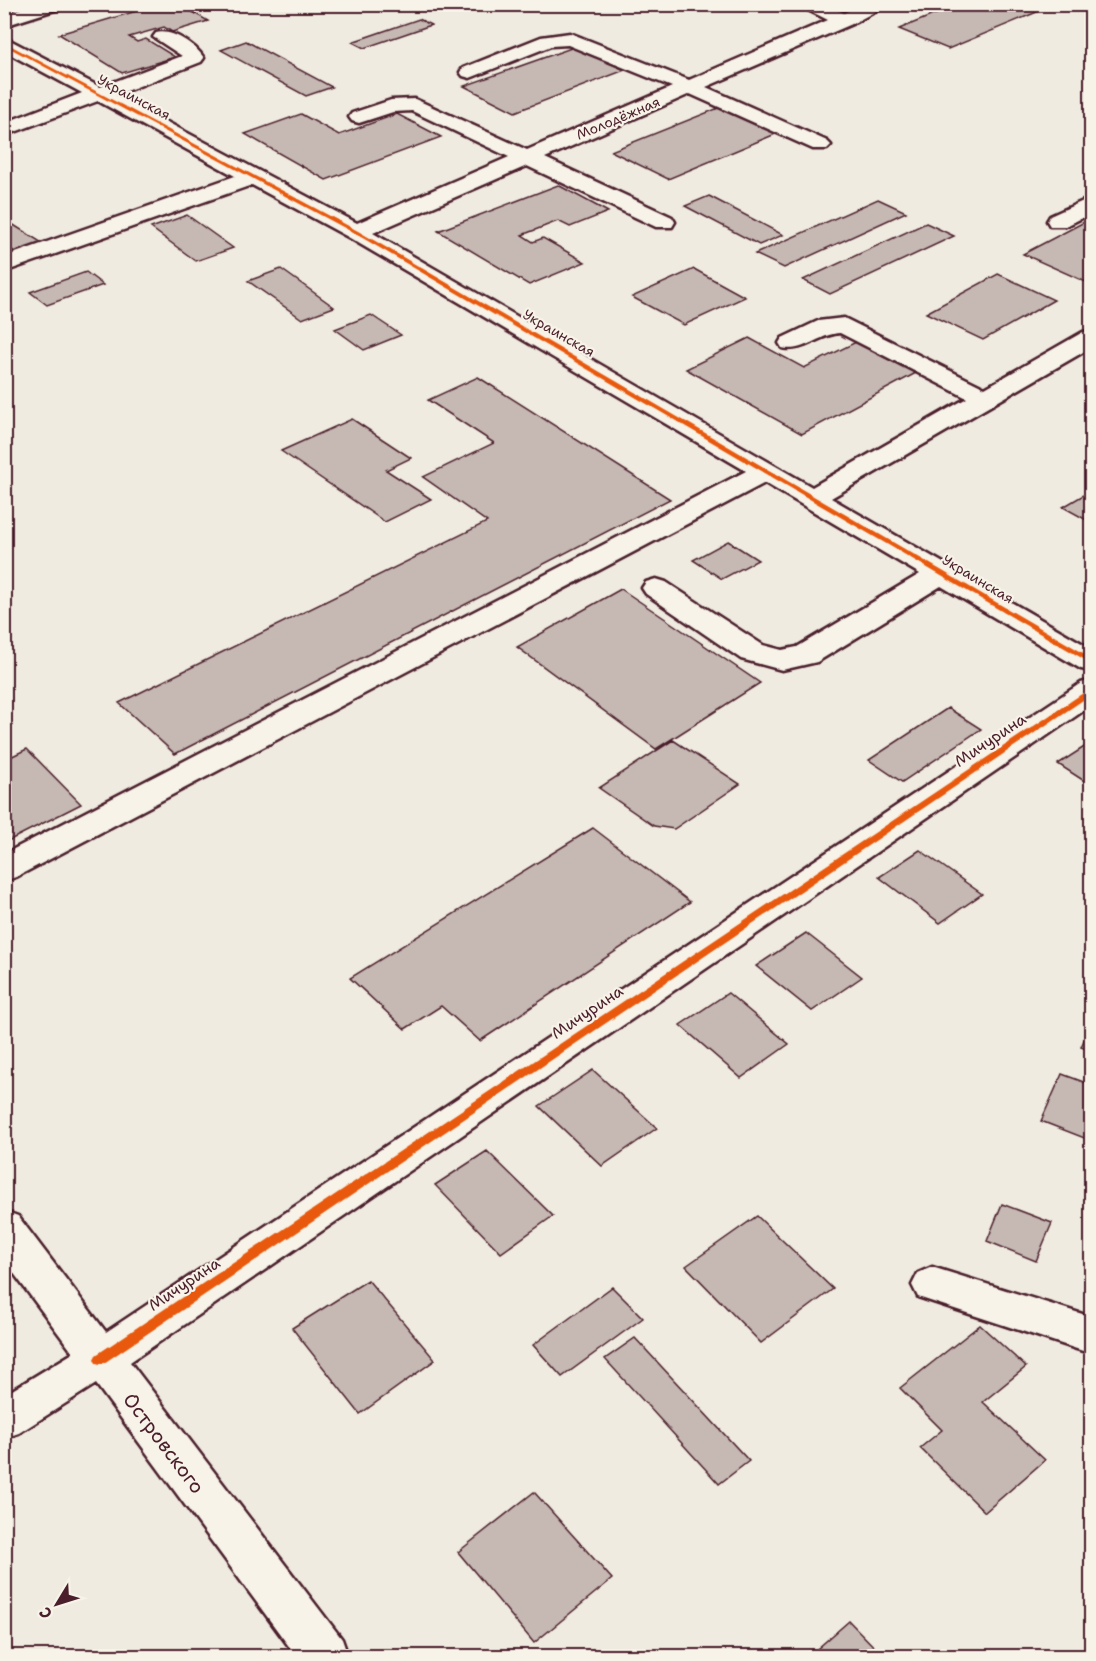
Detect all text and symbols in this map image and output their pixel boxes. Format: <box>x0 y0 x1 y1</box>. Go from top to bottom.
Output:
street label: Украинская <box>94 70 174 124</box>
street label: Молодёжная <box>573 92 663 144</box>
street label: Украинская <box>520 305 598 361</box>
street label: Украинская <box>939 551 1017 607</box>
street label: Мичурина <box>950 708 1030 772</box>
street label: Мичурина <box>547 980 627 1044</box>
street label: Мичурина <box>144 1252 224 1316</box>
street label: Островского <box>117 1387 211 1499</box>
north arrow <box>27 1574 87 1634</box>
text: С <box>34 1602 57 1623</box>

